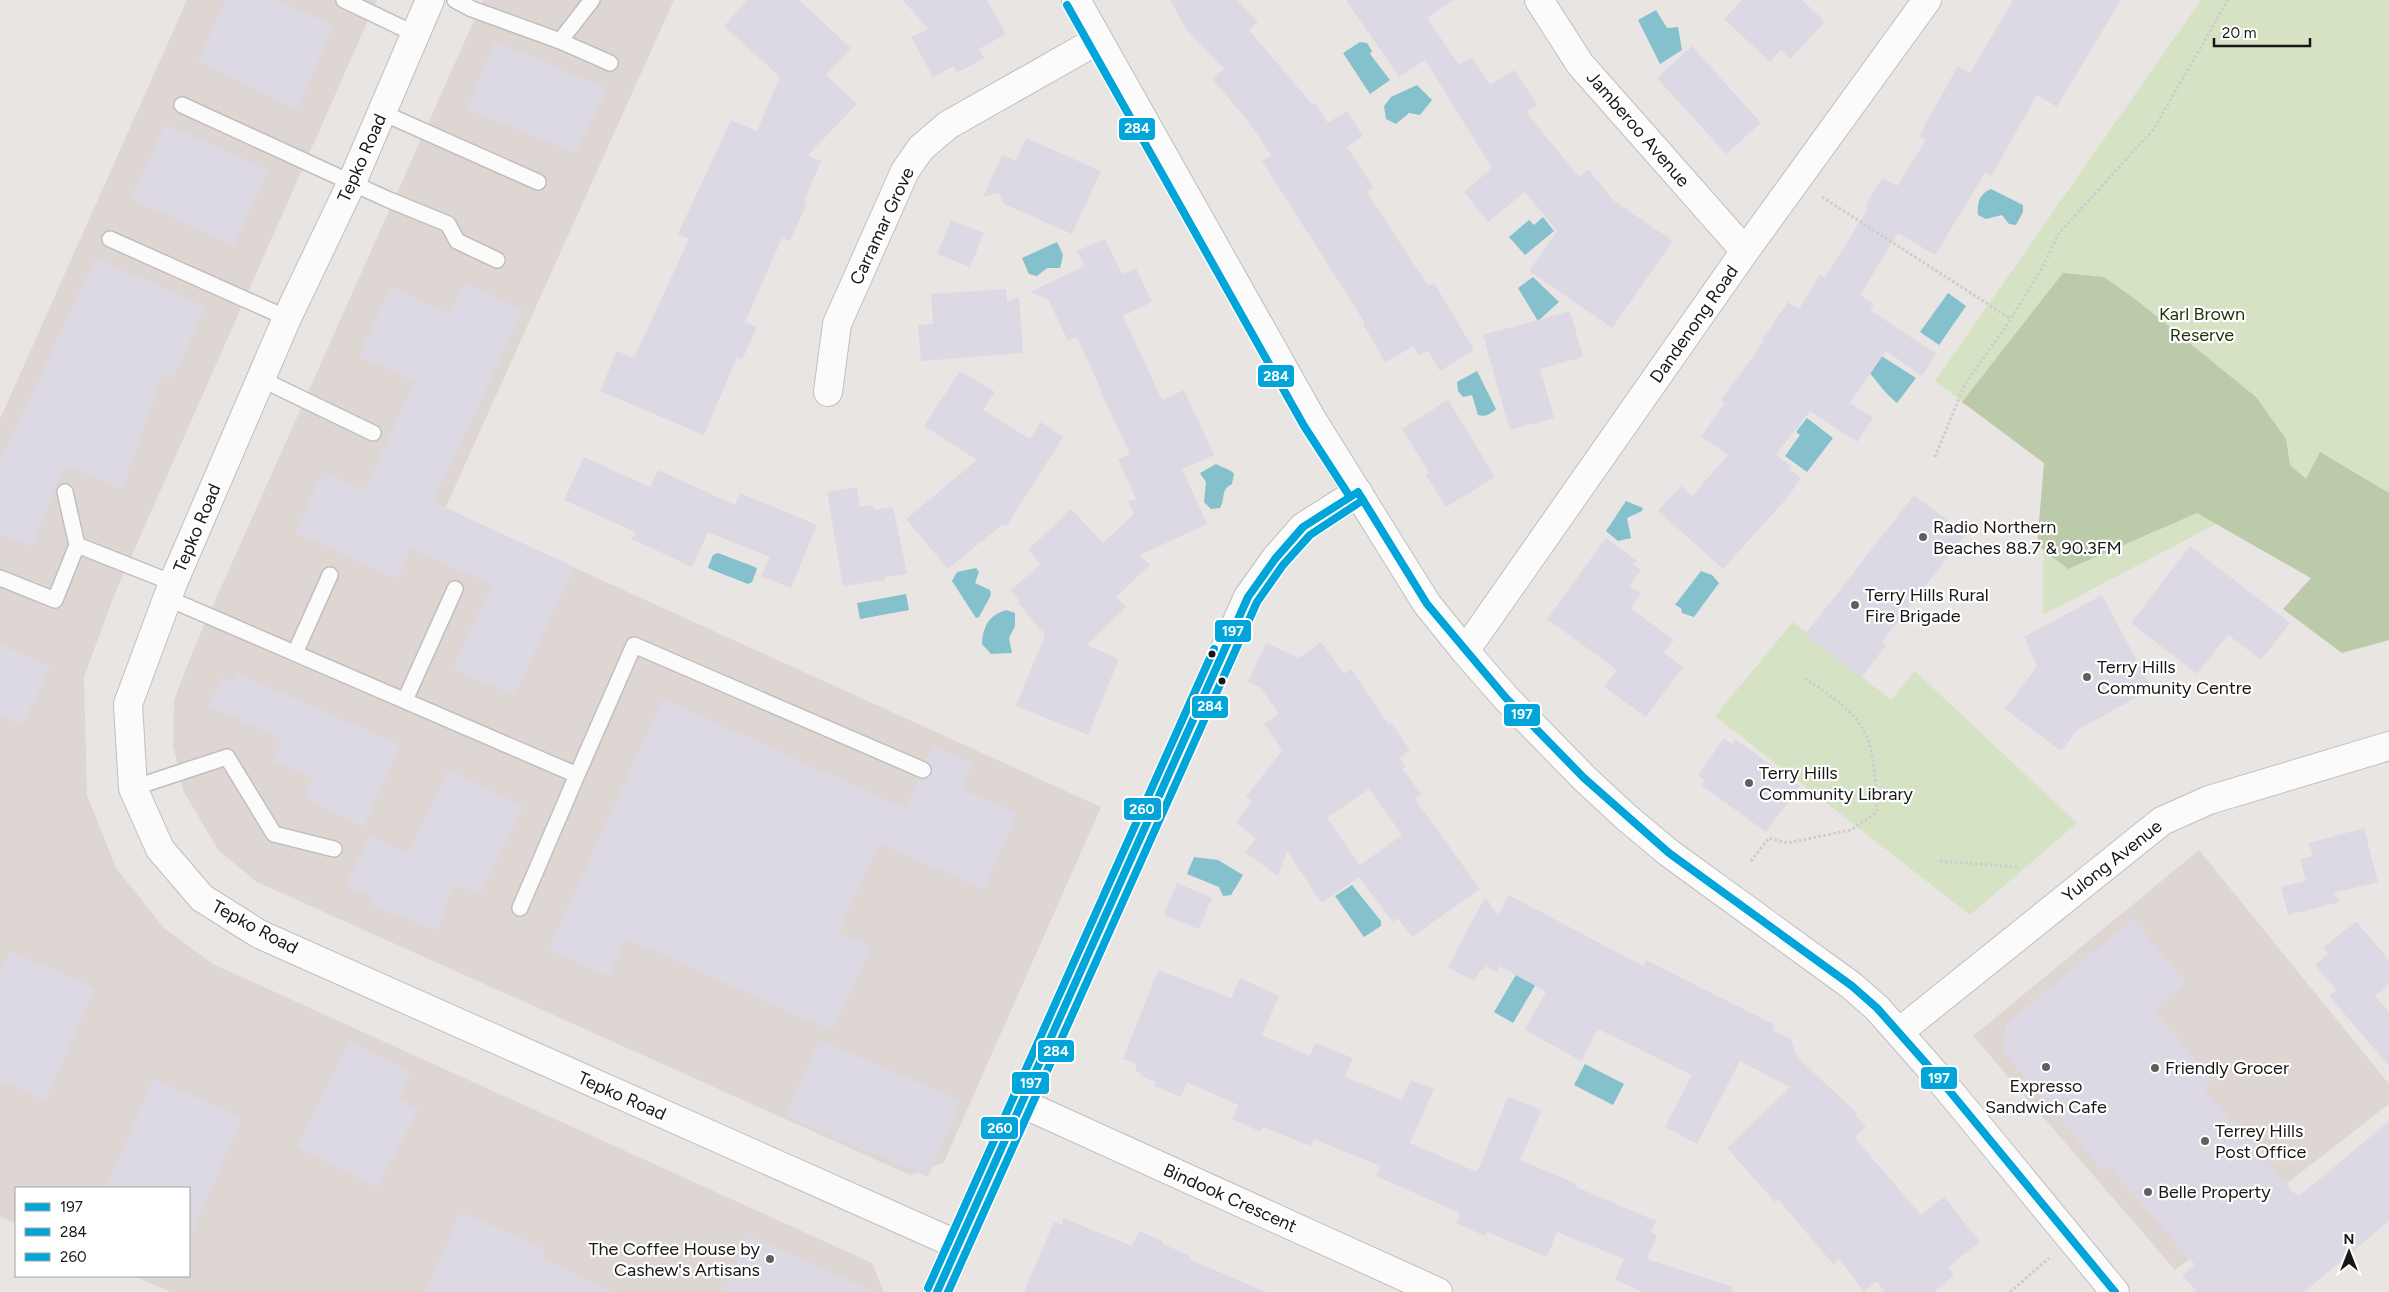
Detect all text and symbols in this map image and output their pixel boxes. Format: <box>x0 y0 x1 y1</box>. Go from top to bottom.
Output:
scale bar <box>2214 15 2310 47</box>
text: 20 m <box>2222 24 2256 42</box>
street label: Jamberoo Avenue <box>1582 67 1694 192</box>
street label: Tepko Road <box>333 111 391 205</box>
line badge: 284 <box>1118 117 1156 141</box>
text: 284 <box>1124 120 1150 137</box>
street label: Carramar Grove <box>845 163 919 288</box>
street label: Dandenong Road <box>1645 261 1743 387</box>
park label: Karl Brown Reserve <box>2159 303 2245 346</box>
line badge: 284 <box>1257 364 1295 388</box>
text: 284 <box>1263 368 1289 385</box>
street label: Tepko Road <box>168 480 226 576</box>
place label: Radio Northern Beaches 88.7 & 90.3FM <box>1933 516 2122 559</box>
marker: Radio Northern Beaches 88.7 & 90.3FM <box>1917 531 1929 543</box>
place label: Terry Hills Rural Fire Brigade <box>1865 584 1989 627</box>
marker: Terry Hills Rural Fire Brigade <box>1849 599 1861 611</box>
line badge: 197 <box>1214 619 1252 643</box>
text: 197 <box>1222 623 1244 640</box>
unlabelled marker <box>1207 649 1217 659</box>
place label: Terry Hills Community Centre <box>2097 656 2252 699</box>
marker: Terry Hills Community Centre <box>2081 671 2093 683</box>
unlabelled marker <box>1217 676 1227 686</box>
line badge: 284 <box>1191 695 1229 719</box>
text: 284 <box>1197 698 1223 715</box>
line badge: 197 <box>1503 703 1541 727</box>
text: 197 <box>1511 706 1533 723</box>
place label: Terry Hills Community Library <box>1759 762 1913 805</box>
marker: Terry Hills Community Library <box>1743 777 1755 789</box>
line badge: 260 <box>1123 797 1162 821</box>
text: 260 <box>1129 801 1155 818</box>
street label: Yulong Avenue <box>2058 815 2166 907</box>
street label: Tepko Road <box>208 895 302 959</box>
line badge: 284 <box>1037 1039 1075 1063</box>
text: 284 <box>1043 1043 1069 1060</box>
place label: Friendly Grocer <box>2165 1057 2289 1079</box>
marker: Expresso Sandwich Cafe <box>2040 1061 2052 1073</box>
marker: Friendly Grocer <box>2149 1062 2161 1074</box>
line badge: 197 <box>1920 1066 1958 1090</box>
street label: Tepko Road <box>575 1067 669 1125</box>
text: 197 <box>1928 1070 1950 1087</box>
line badge: 197 <box>1011 1071 1050 1095</box>
text: 197 <box>1020 1075 1042 1092</box>
place label: Expresso Sandwich Cafe <box>1985 1075 2107 1118</box>
line badge: 260 <box>980 1116 1019 1140</box>
text: 260 <box>987 1120 1013 1137</box>
place label: Terrey Hills Post Office <box>2215 1120 2306 1163</box>
marker: Terrey Hills Post Office <box>2199 1135 2211 1147</box>
street label: Bindook Crescent <box>1160 1159 1300 1237</box>
place label: Belle Property <box>2158 1181 2271 1203</box>
marker: Belle Property <box>2142 1186 2154 1198</box>
legend <box>15 1187 190 1277</box>
text: 197 <box>60 1198 83 1216</box>
text: 284 <box>60 1223 87 1241</box>
north arrow <box>2324 1227 2374 1277</box>
text: N <box>2344 1231 2354 1248</box>
place label: The Coffee House by Cashew's Artisans <box>589 1238 761 1281</box>
text: 260 <box>60 1248 87 1266</box>
marker: The Coffee House by Cashew's Artisans <box>764 1253 776 1265</box>

